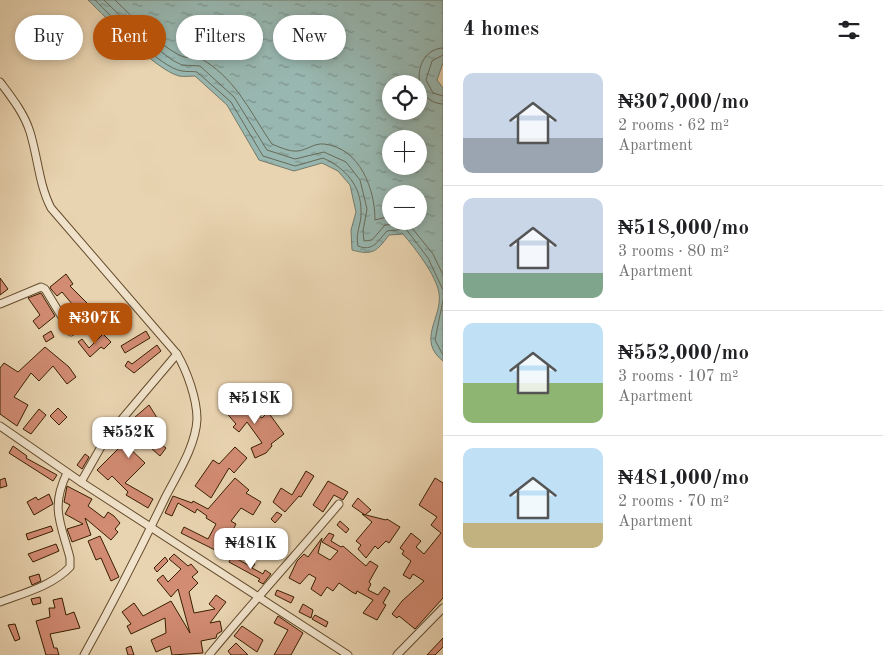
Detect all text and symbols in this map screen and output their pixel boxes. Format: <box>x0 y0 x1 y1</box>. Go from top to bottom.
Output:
chip: Buy <box>15 15 83 60</box>
chip: Rent <box>93 15 166 60</box>
chip: Filters <box>176 15 263 60</box>
chip: New <box>273 15 346 60</box>
icon: filters <box>835 16 863 44</box>
text: 4 homes <box>463 19 539 40</box>
map controls <box>382 75 427 230</box>
button: locate <box>382 75 427 120</box>
text: ₦307,000/mo <box>618 92 749 113</box>
icon: home <box>503 93 563 153</box>
text: 2 rooms · 62 m² <box>618 118 729 134</box>
button: + <box>382 130 427 175</box>
text: Apartment <box>618 138 693 154</box>
button: − <box>382 185 427 230</box>
icon: home <box>503 218 563 278</box>
text: ₦518,000/mo <box>618 218 749 239</box>
text: 3 rooms · 80 m² <box>618 244 729 260</box>
text: Apartment <box>618 264 693 280</box>
pin: ₦307K <box>60 302 130 345</box>
text: ₦307K <box>69 311 121 327</box>
icon: home <box>503 343 563 403</box>
text: ₦552,000/mo <box>618 343 749 364</box>
text: 3 rooms · 107 m² <box>618 369 738 385</box>
pin: ₦518K <box>220 382 290 425</box>
text: Apartment <box>618 389 693 405</box>
text: ₦518K <box>229 391 281 407</box>
pin: ₦552K <box>94 416 164 459</box>
text: ₦552K <box>103 425 155 441</box>
icon: home <box>503 468 563 528</box>
text: ₦481,000/mo <box>618 468 749 489</box>
text: 2 rooms · 70 m² <box>618 494 729 510</box>
text: Apartment <box>618 514 693 530</box>
pin: ₦481K <box>216 528 286 570</box>
text: ₦481K <box>225 536 277 552</box>

